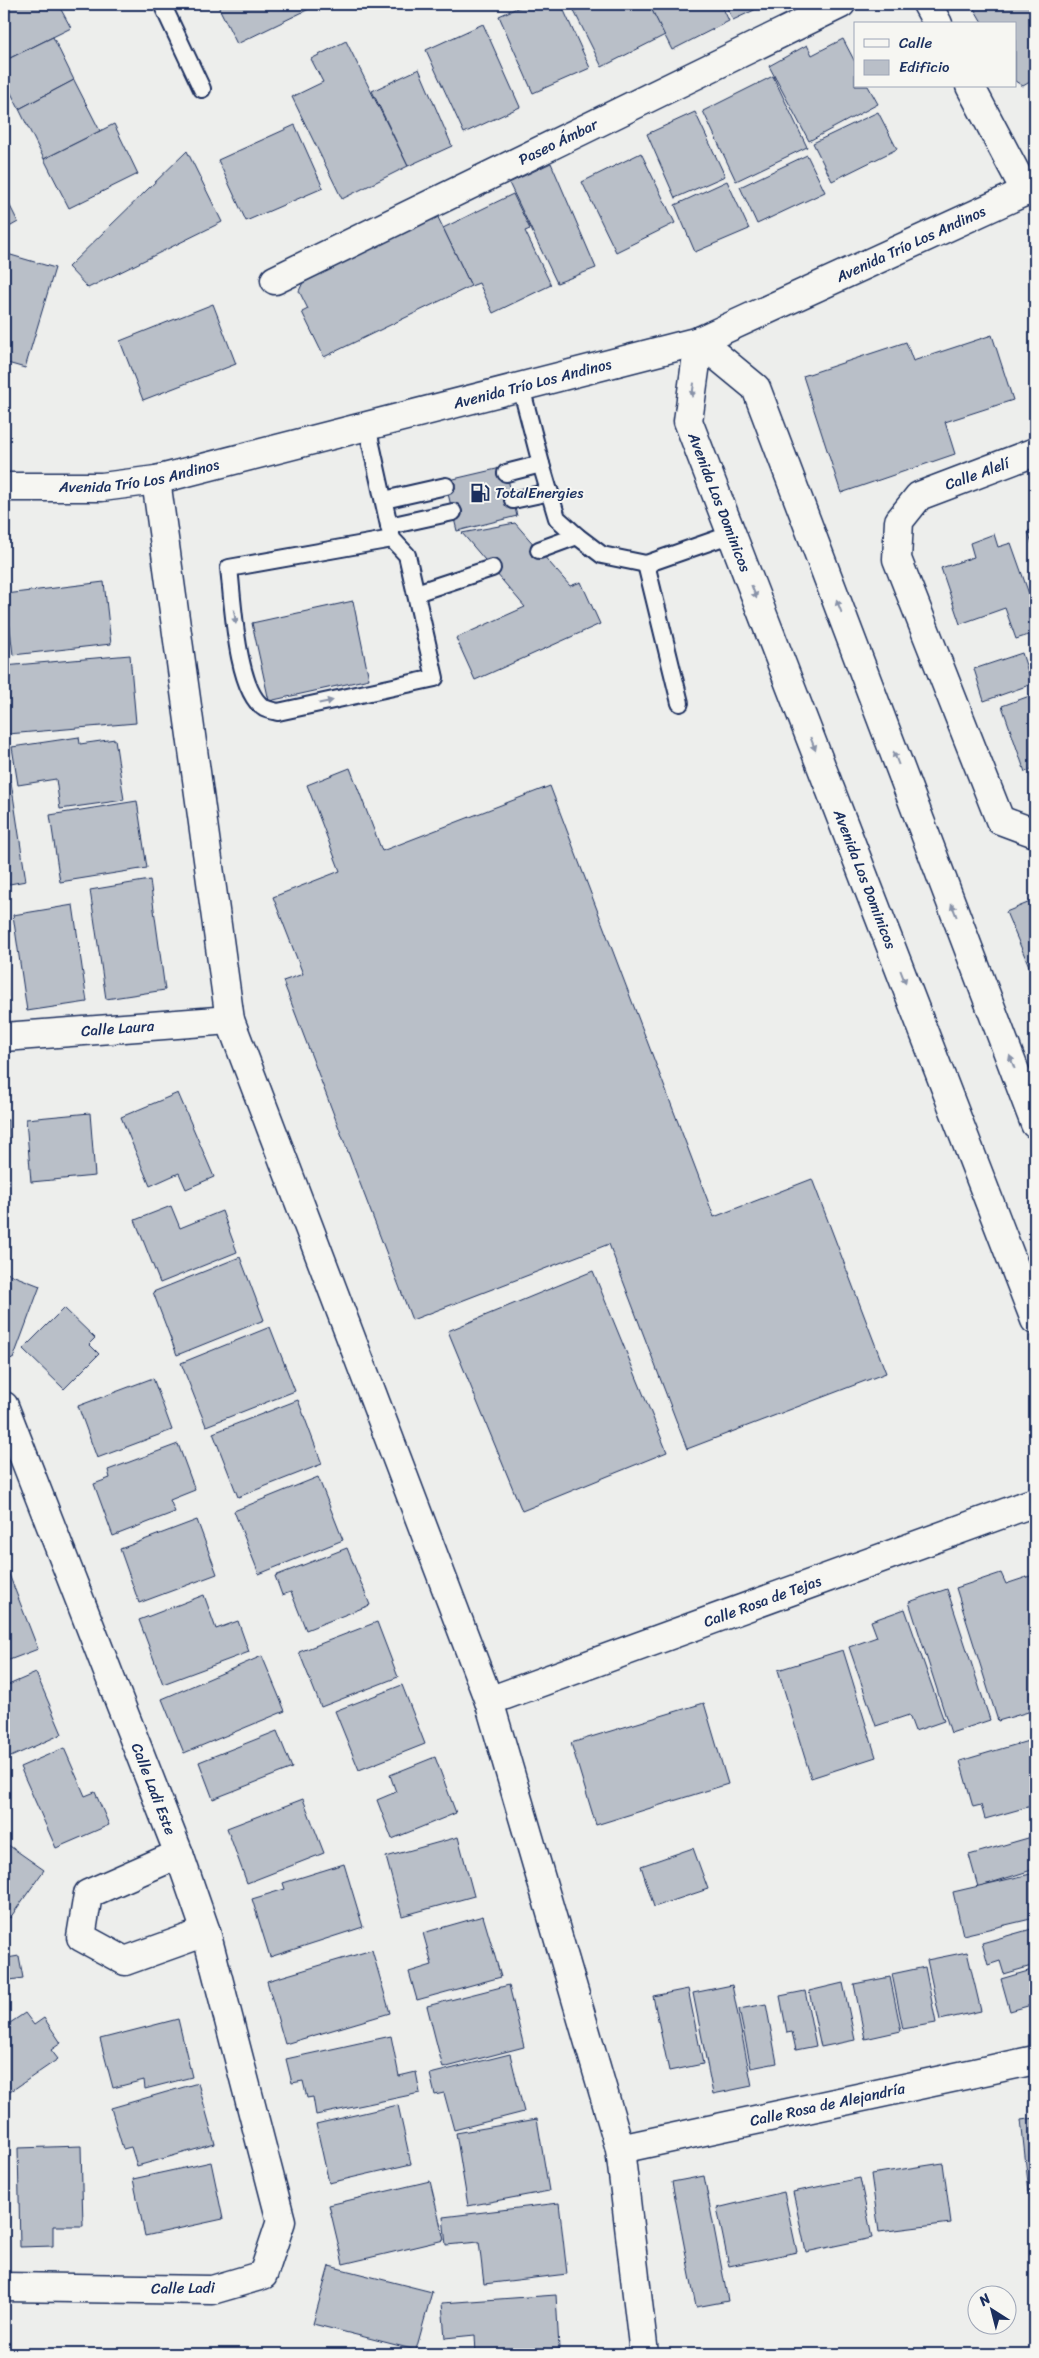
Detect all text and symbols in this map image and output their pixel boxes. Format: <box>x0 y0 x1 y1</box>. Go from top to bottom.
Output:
legend <box>854 22 1016 88</box>
text: Calle <box>899 30 932 56</box>
text: Edificio <box>899 54 950 80</box>
street label: Paseo Ámbar <box>514 111 603 172</box>
street label: Avenida Trío Los Andinos <box>831 198 991 290</box>
street label: Avenida Trío Los Andinos <box>450 351 615 417</box>
one-way arrow <box>688 382 696 398</box>
street label: Avenida Los Dominicos <box>680 428 758 576</box>
street label: Calle Alelí <box>941 450 1015 498</box>
street label: Avenida Trío Los Andinos <box>58 451 223 500</box>
place label: TotalEnergies <box>495 480 584 506</box>
fuel station icon: TotalEnergies <box>469 482 491 504</box>
one-way arrow <box>750 585 758 600</box>
one-way arrow <box>835 598 843 613</box>
one-way arrow <box>231 609 239 625</box>
one-way arrow <box>318 698 333 706</box>
one-way arrow <box>809 737 817 752</box>
one-way arrow <box>892 750 900 765</box>
street label: Avenida Los Dominicos <box>826 805 904 953</box>
one-way arrow <box>950 902 958 917</box>
one-way arrow <box>899 970 907 985</box>
street label: Calle Laura <box>80 1013 156 1044</box>
one-way arrow <box>1008 1054 1016 1069</box>
street label: Calle Rosa de Tejas <box>700 1568 826 1635</box>
street label: Calle Ladi Este <box>124 1739 183 1839</box>
street label: Calle Rosa de Alejandría <box>747 2075 908 2134</box>
street label: Calle Ladi <box>151 2274 216 2302</box>
north arrow <box>966 2286 1016 2336</box>
text: N <box>973 2287 996 2313</box>

